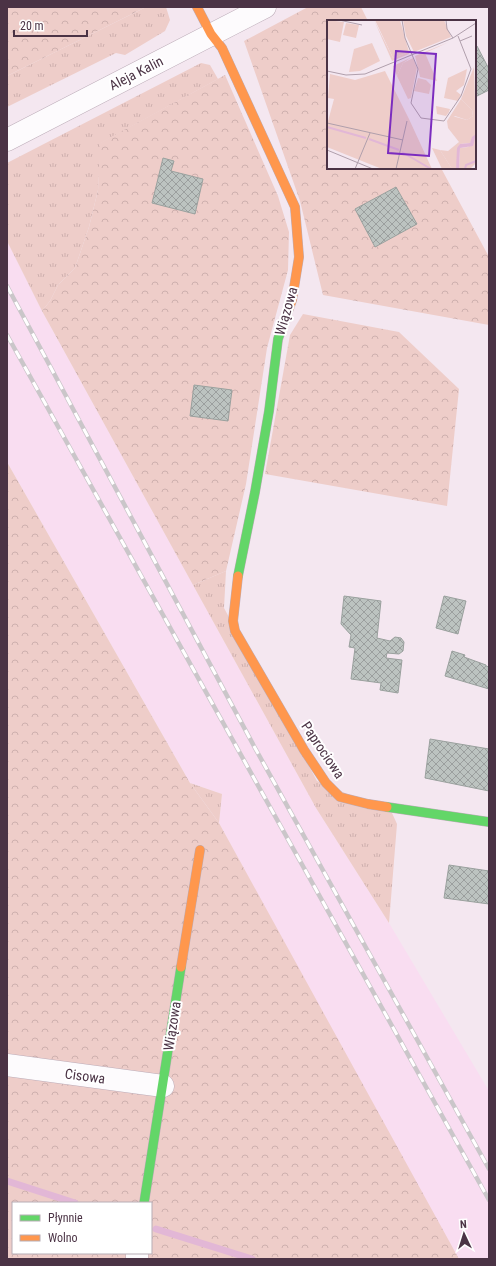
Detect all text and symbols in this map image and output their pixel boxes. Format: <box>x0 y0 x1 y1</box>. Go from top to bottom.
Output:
scale bar <box>14 12 87 38</box>
text: 20 m <box>20 19 44 33</box>
inset map <box>327 20 476 169</box>
street label: Aleja Kalin <box>106 53 166 93</box>
street label: Wiązowa <box>271 285 301 337</box>
street label: Paprociowa <box>298 719 348 781</box>
street label: Wiązowa <box>160 1000 184 1052</box>
street label: Cisowa <box>64 1065 106 1087</box>
legend <box>12 1202 152 1254</box>
text: Płynnie <box>48 1211 83 1225</box>
north arrow <box>444 1214 484 1254</box>
text: N <box>460 1218 467 1231</box>
text: Wolno <box>48 1231 78 1245</box>

